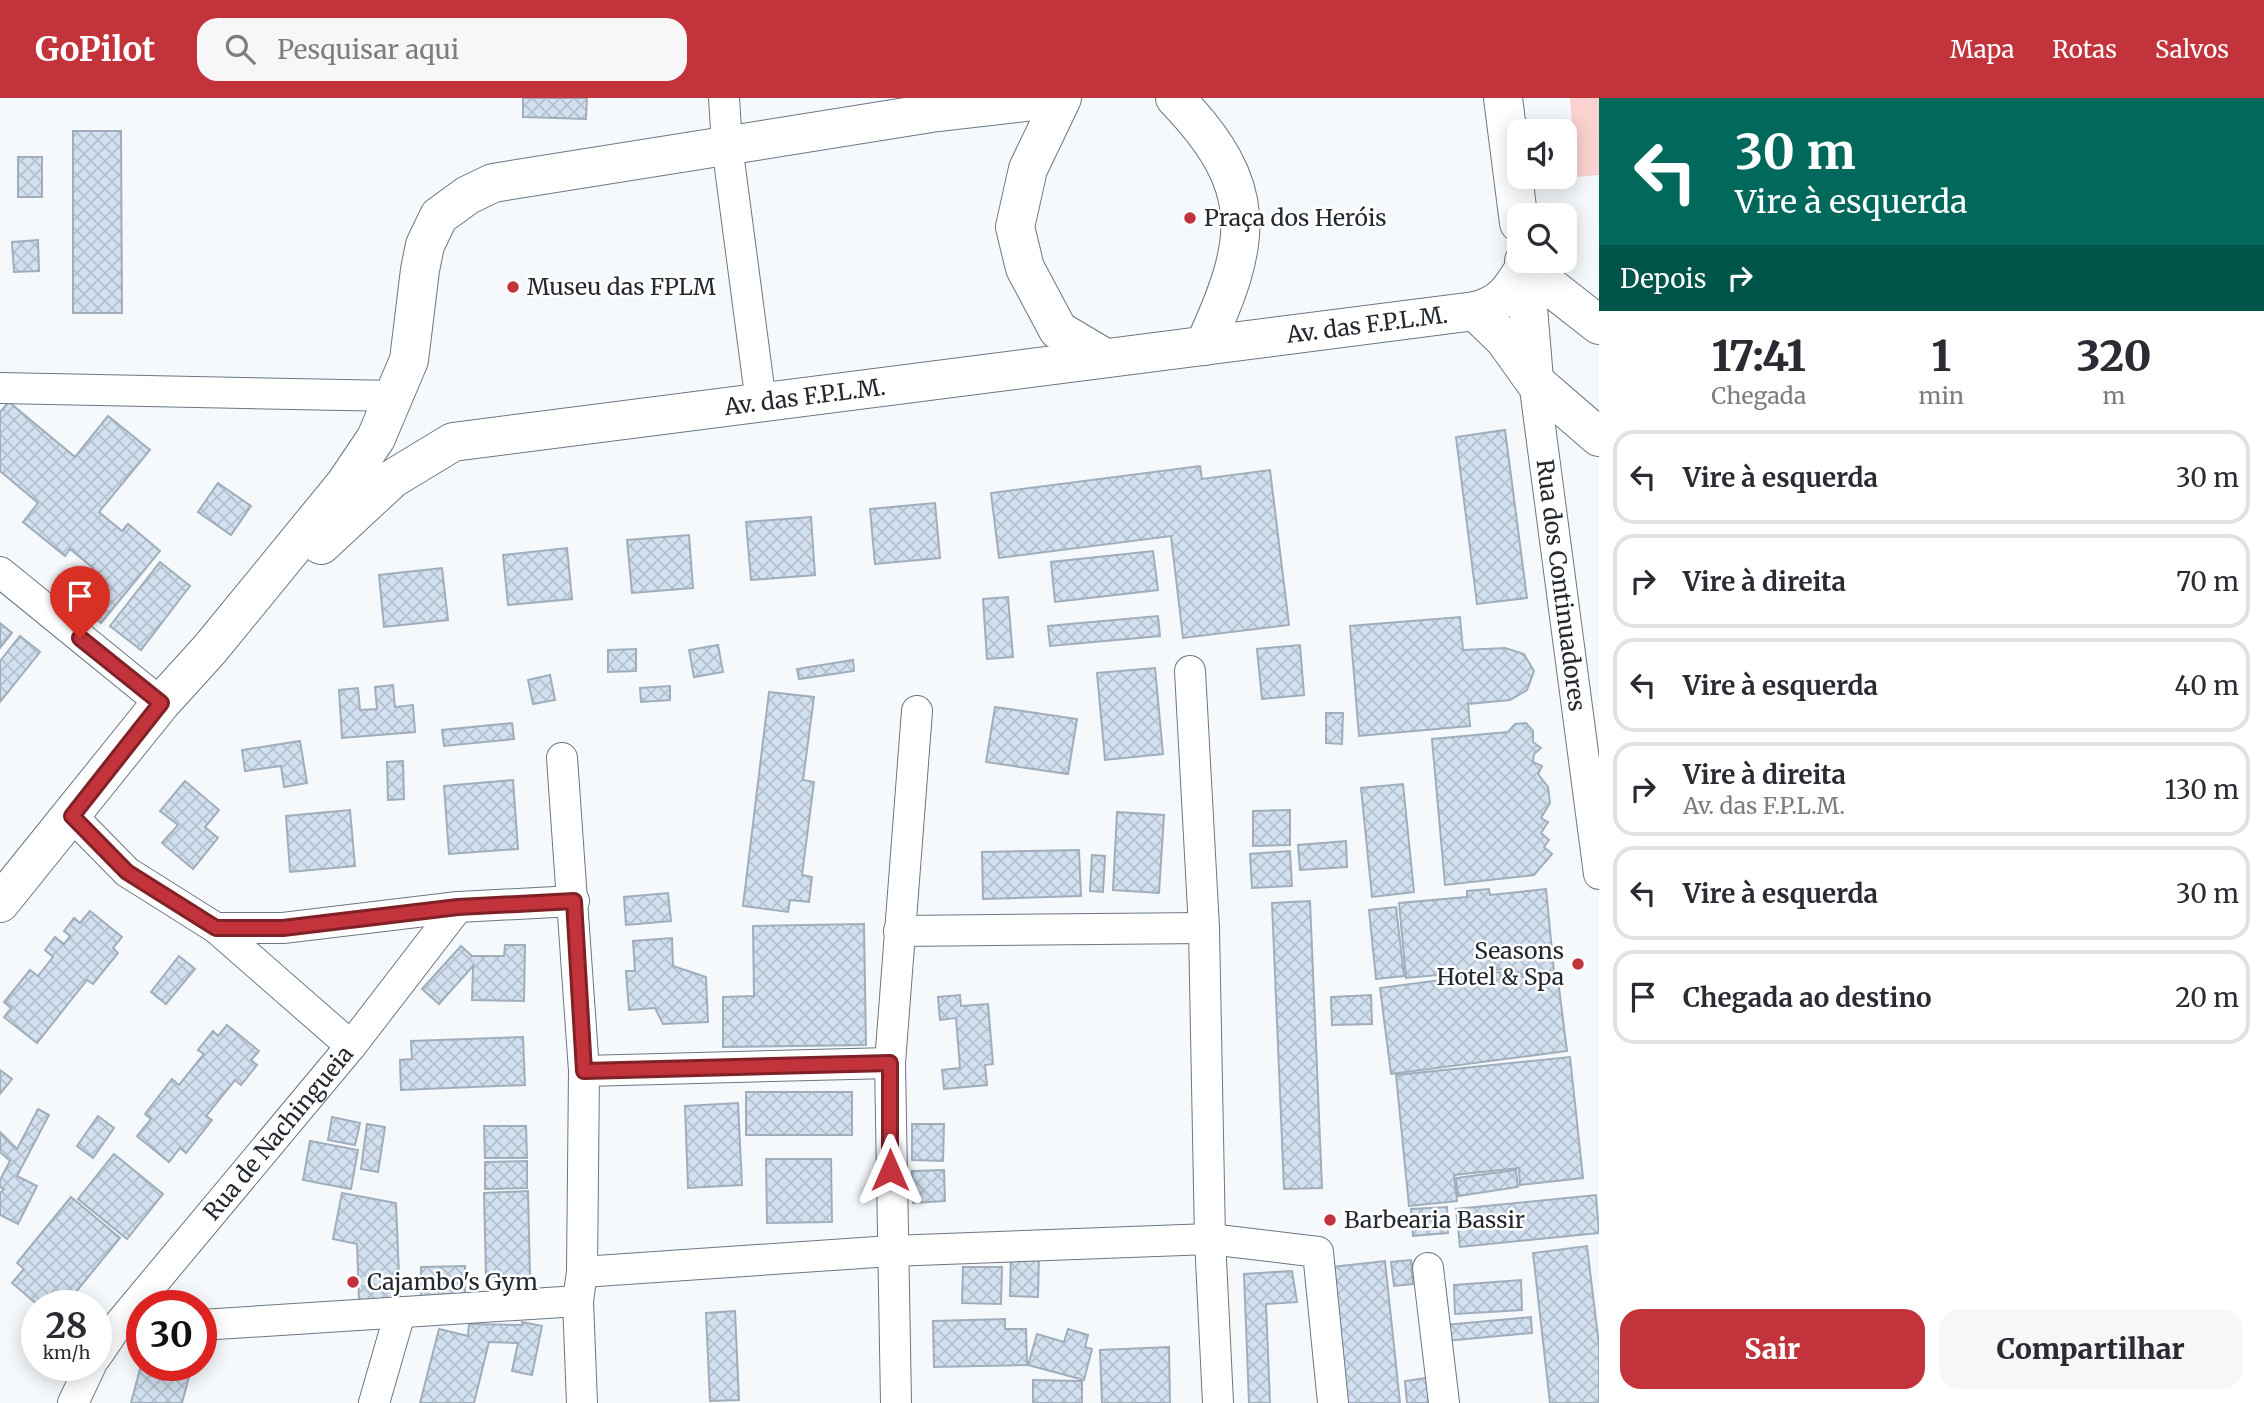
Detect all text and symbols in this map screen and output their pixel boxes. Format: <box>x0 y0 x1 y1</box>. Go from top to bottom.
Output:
search box <box>197 18 687 81</box>
text: GoPilot <box>35 29 155 70</box>
icon: search <box>221 30 259 68</box>
text: Pesquisar aqui <box>277 33 459 66</box>
text: Mapa <box>1950 34 2014 65</box>
text: Rotas <box>2052 34 2117 65</box>
text: Salvos <box>2155 34 2229 65</box>
map controls <box>1507 119 1577 273</box>
button: sound <box>1507 119 1577 189</box>
text: 30 m <box>1735 121 1856 182</box>
icon: left <box>1620 126 1711 217</box>
text: Vire à esquerda <box>1735 182 1967 222</box>
place label: Praça dos Heróis <box>1204 203 1387 232</box>
button: search <box>1507 203 1577 273</box>
marker: Praça dos Heróis <box>1182 210 1198 226</box>
icon: right <box>1721 259 1759 297</box>
text: Depois <box>1620 262 1707 295</box>
place label: Museu das FPLM <box>527 272 716 301</box>
marker: Museu das FPLM <box>505 279 521 295</box>
street label: Av. das F.P.L.M. <box>1284 300 1449 349</box>
text: 17:41 <box>1712 330 1806 382</box>
text: 1 <box>1932 330 1951 382</box>
text: 320 <box>2076 330 2152 382</box>
street label: Av. das F.P.L.M. <box>722 372 887 421</box>
text: Chegada <box>1711 381 1806 410</box>
text: min <box>1919 381 1964 410</box>
text: m <box>2103 381 2125 410</box>
street label: Rua dos Continuadores <box>1530 457 1592 713</box>
icon: left <box>1624 458 1662 496</box>
text: Vire à esquerda <box>1683 461 1878 494</box>
text: 30 m <box>2176 461 2239 494</box>
icon: right <box>1624 562 1662 600</box>
text: Vire à direita <box>1683 565 1846 598</box>
text: 70 m <box>2176 565 2239 598</box>
pin <box>50 566 110 638</box>
icon: arrive <box>61 577 99 615</box>
icon: left <box>1624 666 1662 704</box>
text: Vire à esquerda <box>1683 669 1878 702</box>
text: 40 m <box>2175 669 2239 702</box>
text: Vire à direita <box>1683 758 1846 791</box>
icon: right <box>1624 770 1662 808</box>
text: 130 m <box>2165 773 2239 806</box>
text: Av. das F.P.L.M. <box>1683 791 1845 820</box>
icon: left <box>1624 874 1662 912</box>
text: Vire à esquerda <box>1683 877 1878 910</box>
text: 30 m <box>2176 877 2239 910</box>
place label: Seasons Hotel & Spa <box>1436 936 1564 991</box>
marker: Seasons Hotel & Spa <box>1570 956 1586 972</box>
icon: arrive <box>1624 978 1662 1016</box>
text: Chegada ao destino <box>1683 981 1932 1014</box>
text: 20 m <box>2175 981 2239 1014</box>
street label: Rua de Nachingueia <box>197 1040 359 1226</box>
position arrow <box>853 1133 927 1207</box>
place label: Barbearia Bassir <box>1344 1205 1525 1234</box>
marker: Barbearia Bassir <box>1322 1212 1338 1228</box>
place label: Cajambo's Gym <box>367 1267 538 1296</box>
marker: Cajambo's Gym <box>345 1274 361 1290</box>
speed limit sign: 30 <box>126 1290 217 1381</box>
text: 28 <box>45 1304 88 1348</box>
button: Sair <box>1620 1309 1925 1389</box>
button: Compartilhar <box>1939 1309 2243 1389</box>
text: km/h <box>43 1341 90 1364</box>

